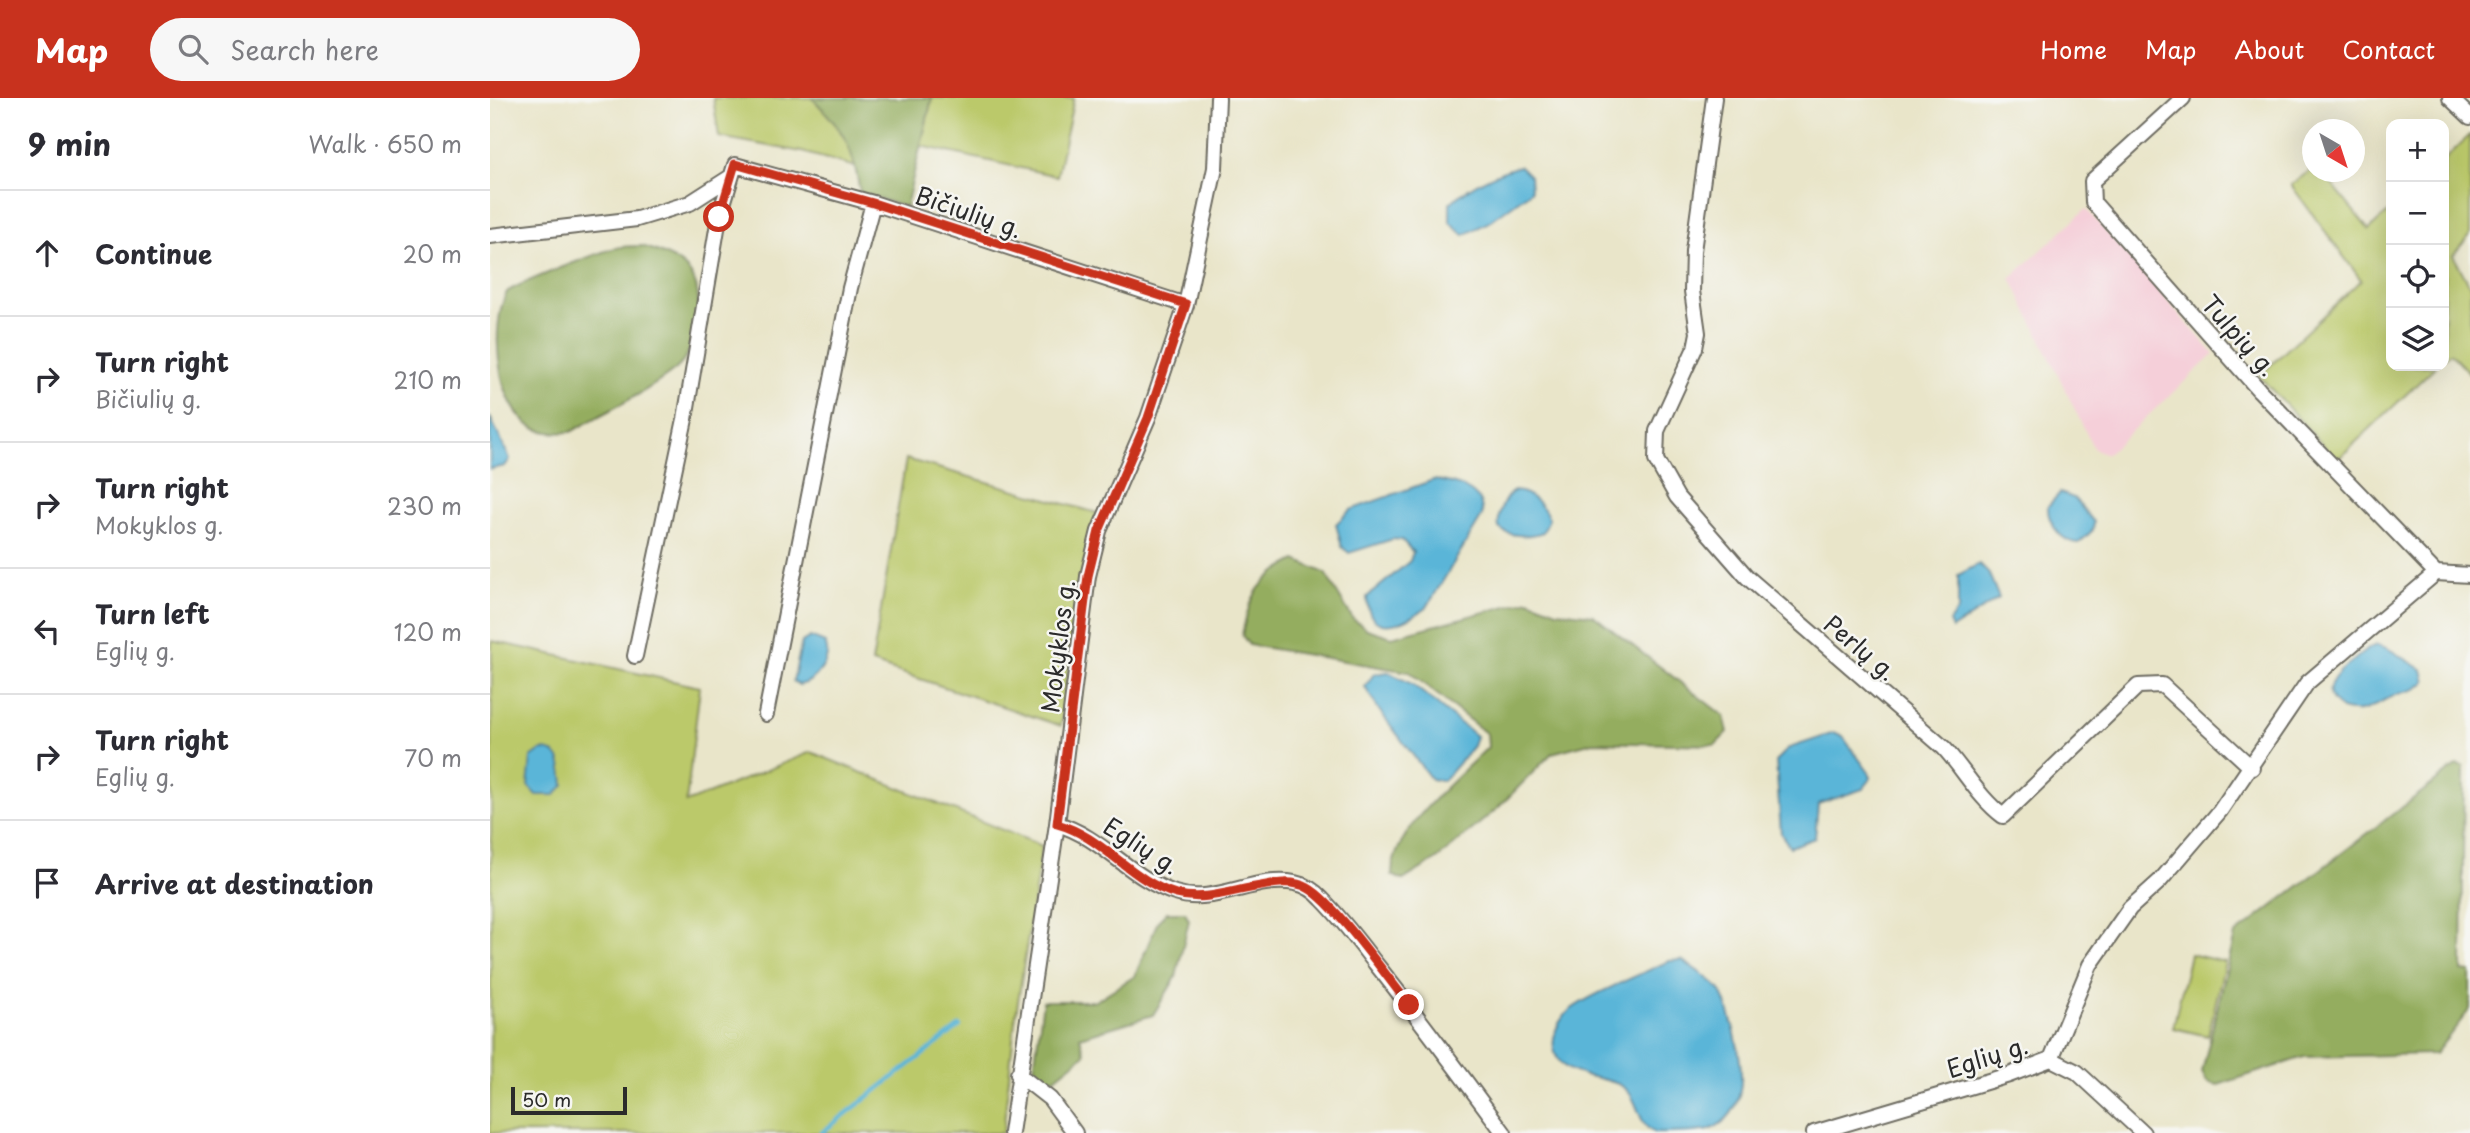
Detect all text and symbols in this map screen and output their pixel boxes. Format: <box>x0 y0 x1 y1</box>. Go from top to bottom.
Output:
search box <box>150 18 640 81</box>
text: Map <box>35 24 108 74</box>
icon: search <box>174 30 212 68</box>
text: Search here <box>230 30 379 69</box>
text: Home <box>2040 31 2107 67</box>
text: Map <box>2145 31 2196 67</box>
text: About <box>2234 31 2304 67</box>
text: Contact <box>2342 31 2435 67</box>
north arrow <box>2302 119 2365 182</box>
map controls <box>2386 119 2449 371</box>
button: + <box>2386 119 2449 182</box>
text: 9 min <box>28 121 111 166</box>
text: Walk · 650 m <box>308 126 462 161</box>
street label: Bičiulių g. <box>911 176 1027 246</box>
button: − <box>2386 182 2449 245</box>
route start <box>703 201 734 232</box>
icon: ahead <box>28 234 66 272</box>
text: Continue <box>95 234 212 273</box>
text: 20 m <box>403 236 462 271</box>
button: locate <box>2386 245 2449 308</box>
street label: Tulpių g. <box>2194 286 2286 384</box>
button: layers <box>2386 308 2449 371</box>
text: Turn right <box>95 342 229 381</box>
icon: right <box>28 360 66 398</box>
text: 210 m <box>394 362 462 397</box>
text: Bičiulių g. <box>95 381 201 416</box>
text: Turn right <box>95 468 229 507</box>
icon: right <box>28 486 66 524</box>
text: 230 m <box>387 488 462 523</box>
text: Mokyklos g. <box>95 507 224 542</box>
street label: Mokyklos g. <box>1031 577 1083 715</box>
text: Turn left <box>95 594 210 633</box>
street label: Perlų g. <box>1817 606 1905 688</box>
icon: left <box>28 612 66 650</box>
text: 120 m <box>394 614 462 649</box>
text: Eglių g. <box>95 633 175 668</box>
text: Turn right <box>95 720 229 759</box>
icon: right <box>28 738 66 776</box>
text: 70 m <box>404 740 462 775</box>
text: Eglių g. <box>95 759 175 794</box>
street label: Eglių g. <box>1097 808 1187 882</box>
icon: arrive <box>28 864 66 902</box>
text: Arrive at destination <box>95 864 374 903</box>
route end <box>1393 989 1424 1020</box>
street label: Eglių g. <box>1942 1026 2032 1086</box>
scale bar <box>511 1084 626 1116</box>
text: 50 m <box>522 1085 571 1113</box>

